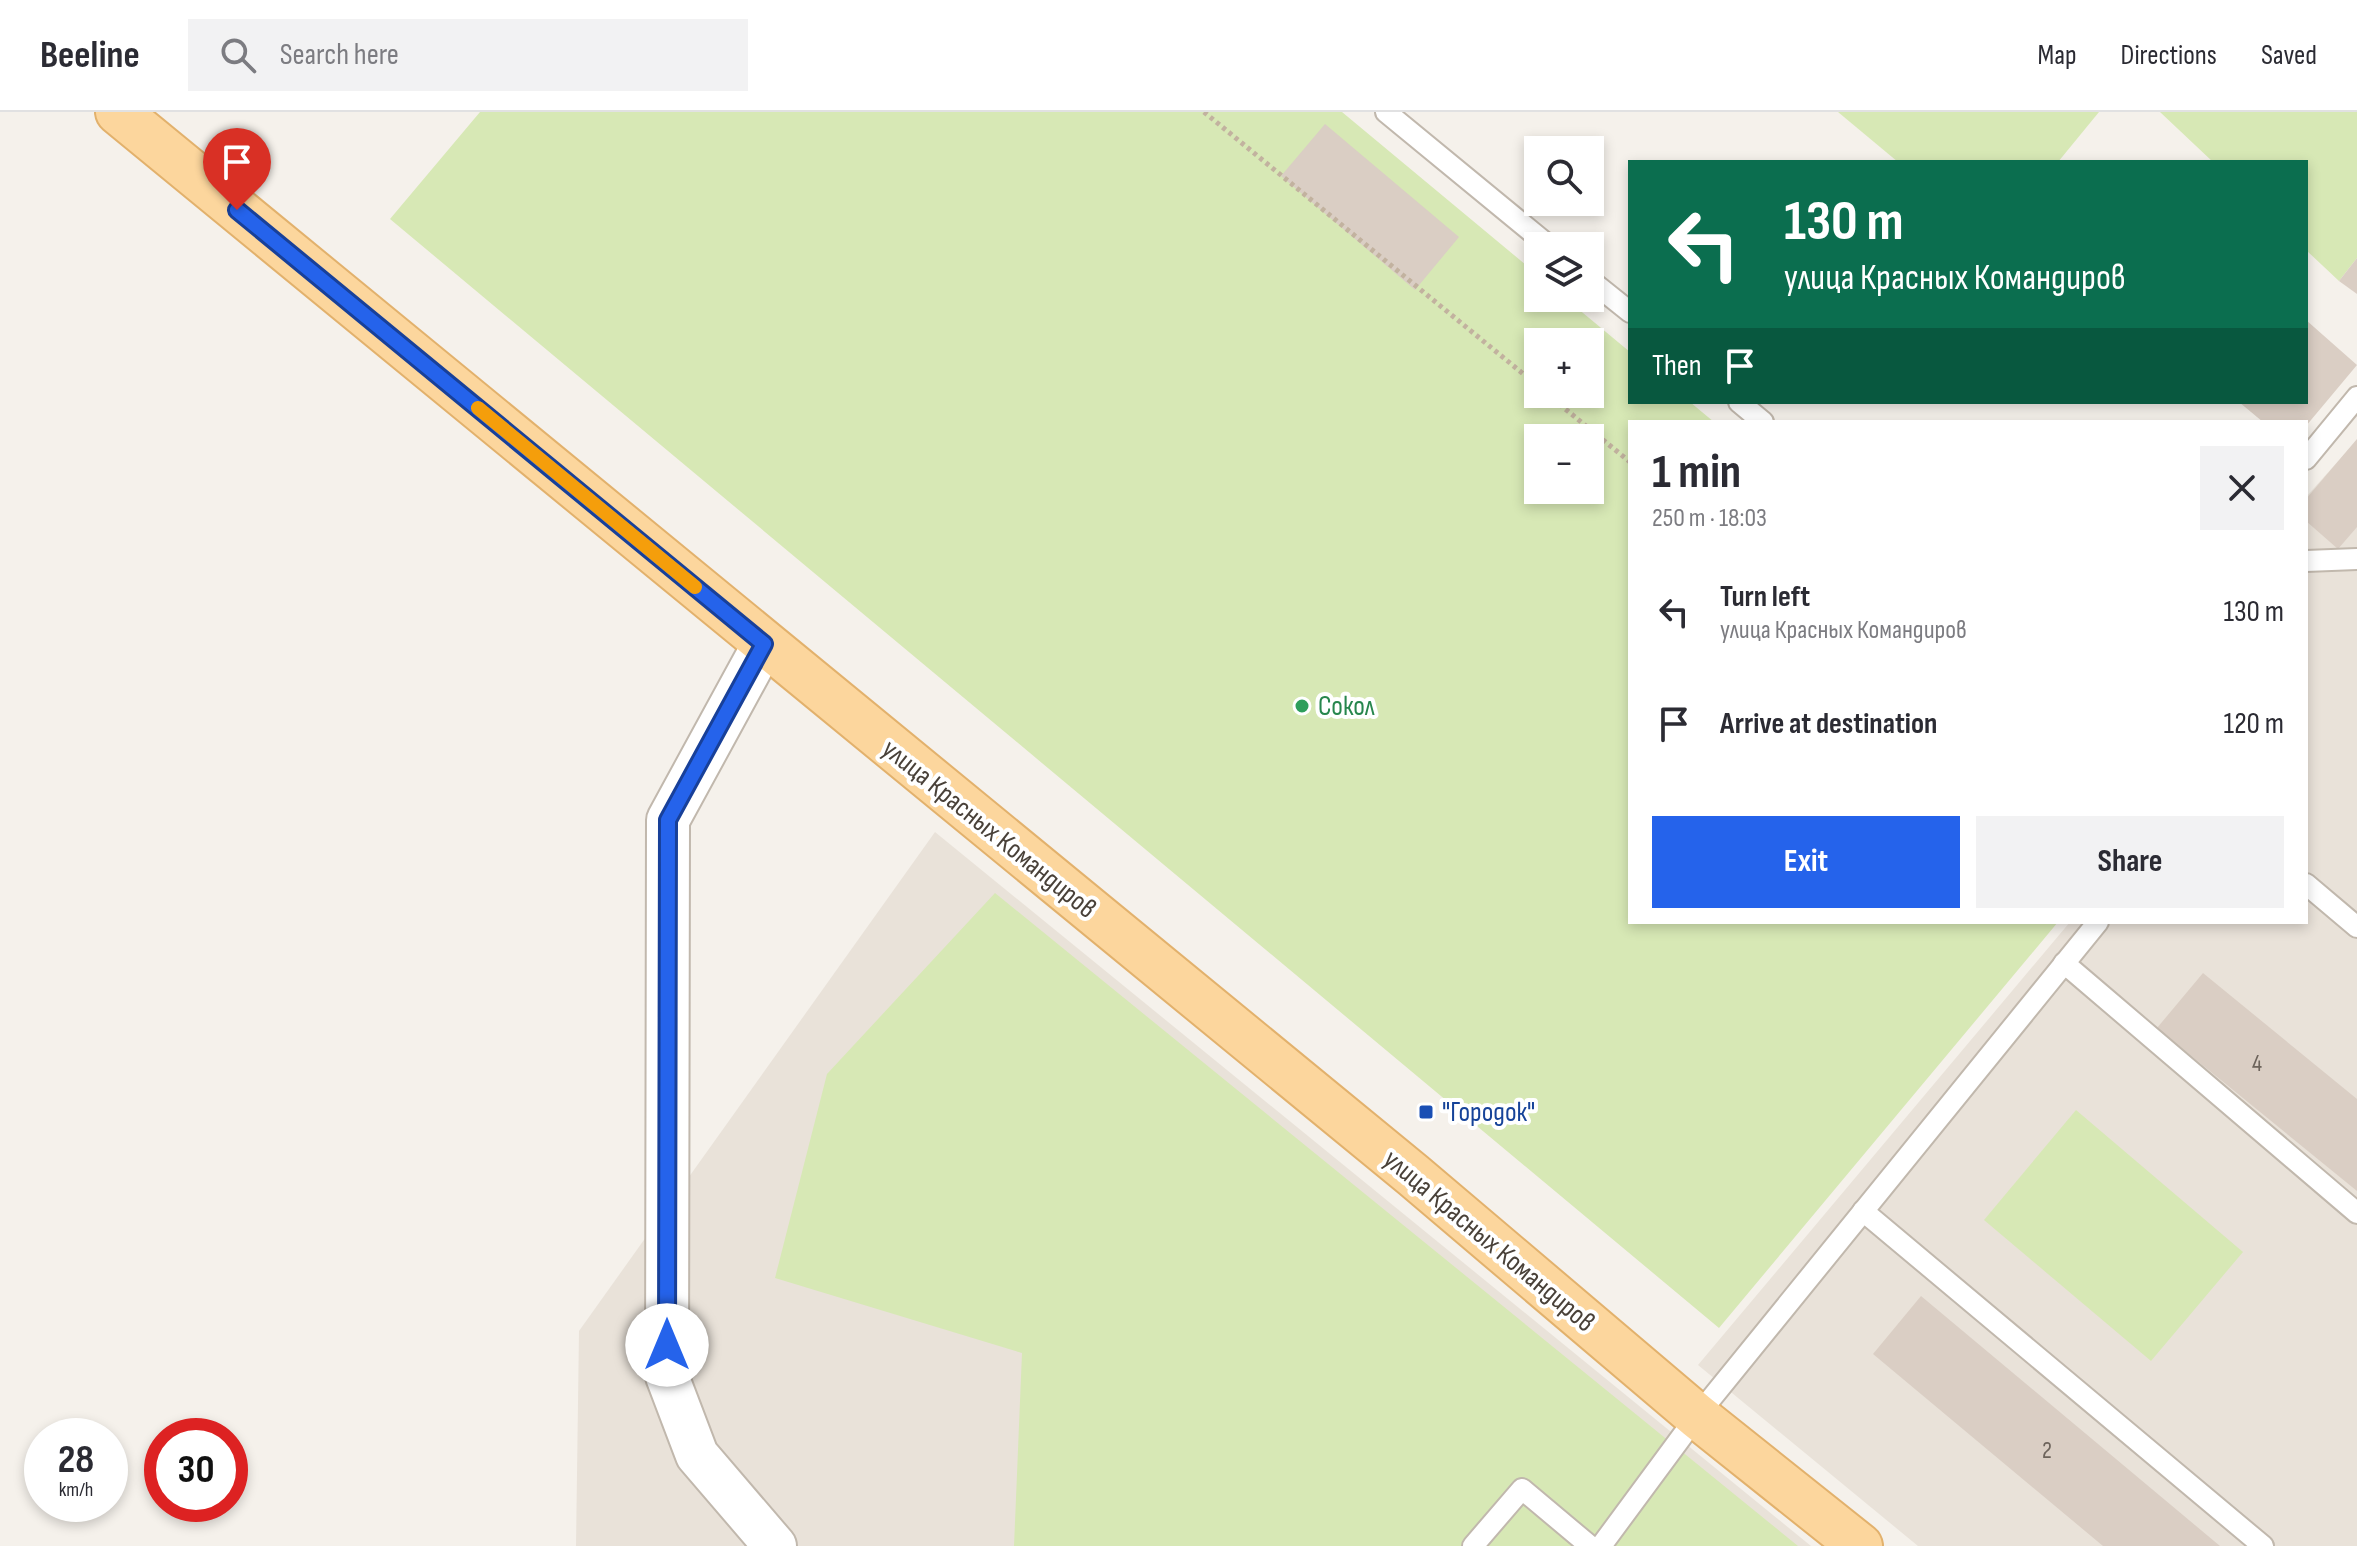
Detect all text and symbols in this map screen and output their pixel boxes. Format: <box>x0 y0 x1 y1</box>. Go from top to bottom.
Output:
search box <box>188 19 748 91</box>
text: Beeline <box>40 33 140 78</box>
icon: search <box>216 33 260 77</box>
text: Search here <box>280 37 399 73</box>
text: Map <box>2038 39 2077 72</box>
text: Directions <box>2121 39 2217 72</box>
text: Saved <box>2261 39 2317 72</box>
pin <box>203 128 271 210</box>
map controls <box>1524 136 1604 504</box>
button: search <box>1524 136 1604 216</box>
icon: arrive <box>215 140 259 184</box>
text: 130 m <box>1784 189 1904 256</box>
icon: left <box>1652 192 1756 296</box>
button: layers <box>1524 232 1604 312</box>
text: улица Красных Командиров <box>1784 257 2126 300</box>
button: + <box>1524 328 1604 408</box>
icon: arrive <box>1718 344 1762 388</box>
text: Then <box>1652 348 1702 384</box>
button: − <box>1524 424 1604 504</box>
text: 1 min <box>1652 444 1741 501</box>
button: close <box>2200 446 2284 530</box>
text: 250 m · 18:03 <box>1652 503 1767 534</box>
text: Turn left <box>1720 579 1810 615</box>
icon: left <box>1652 590 1696 634</box>
text: 130 m <box>2224 594 2284 630</box>
text: улица Красных Командиров <box>1720 615 1967 646</box>
place label: Сокол <box>1318 690 1375 723</box>
marker: Сокол <box>1293 697 1311 715</box>
icon: arrive <box>1652 702 1696 746</box>
text: Arrive at destination <box>1720 706 1937 742</box>
text: 120 m <box>2223 706 2284 742</box>
street label: улица Красных Командиров <box>875 733 1103 925</box>
button: Exit <box>1652 816 1960 908</box>
button: Share <box>1976 816 2284 908</box>
house number: 4 <box>2252 1049 2262 1078</box>
place label: "Городок" <box>1442 1096 1535 1129</box>
marker: "Городок" <box>1417 1103 1435 1121</box>
street label: улица Красных Командиров <box>1377 1143 1601 1339</box>
position arrow <box>625 1303 709 1387</box>
speed limit sign: 30 <box>144 1418 248 1522</box>
text: 28 <box>58 1436 94 1484</box>
house number: 2 <box>2042 1436 2052 1465</box>
text: km/h <box>59 1478 93 1502</box>

